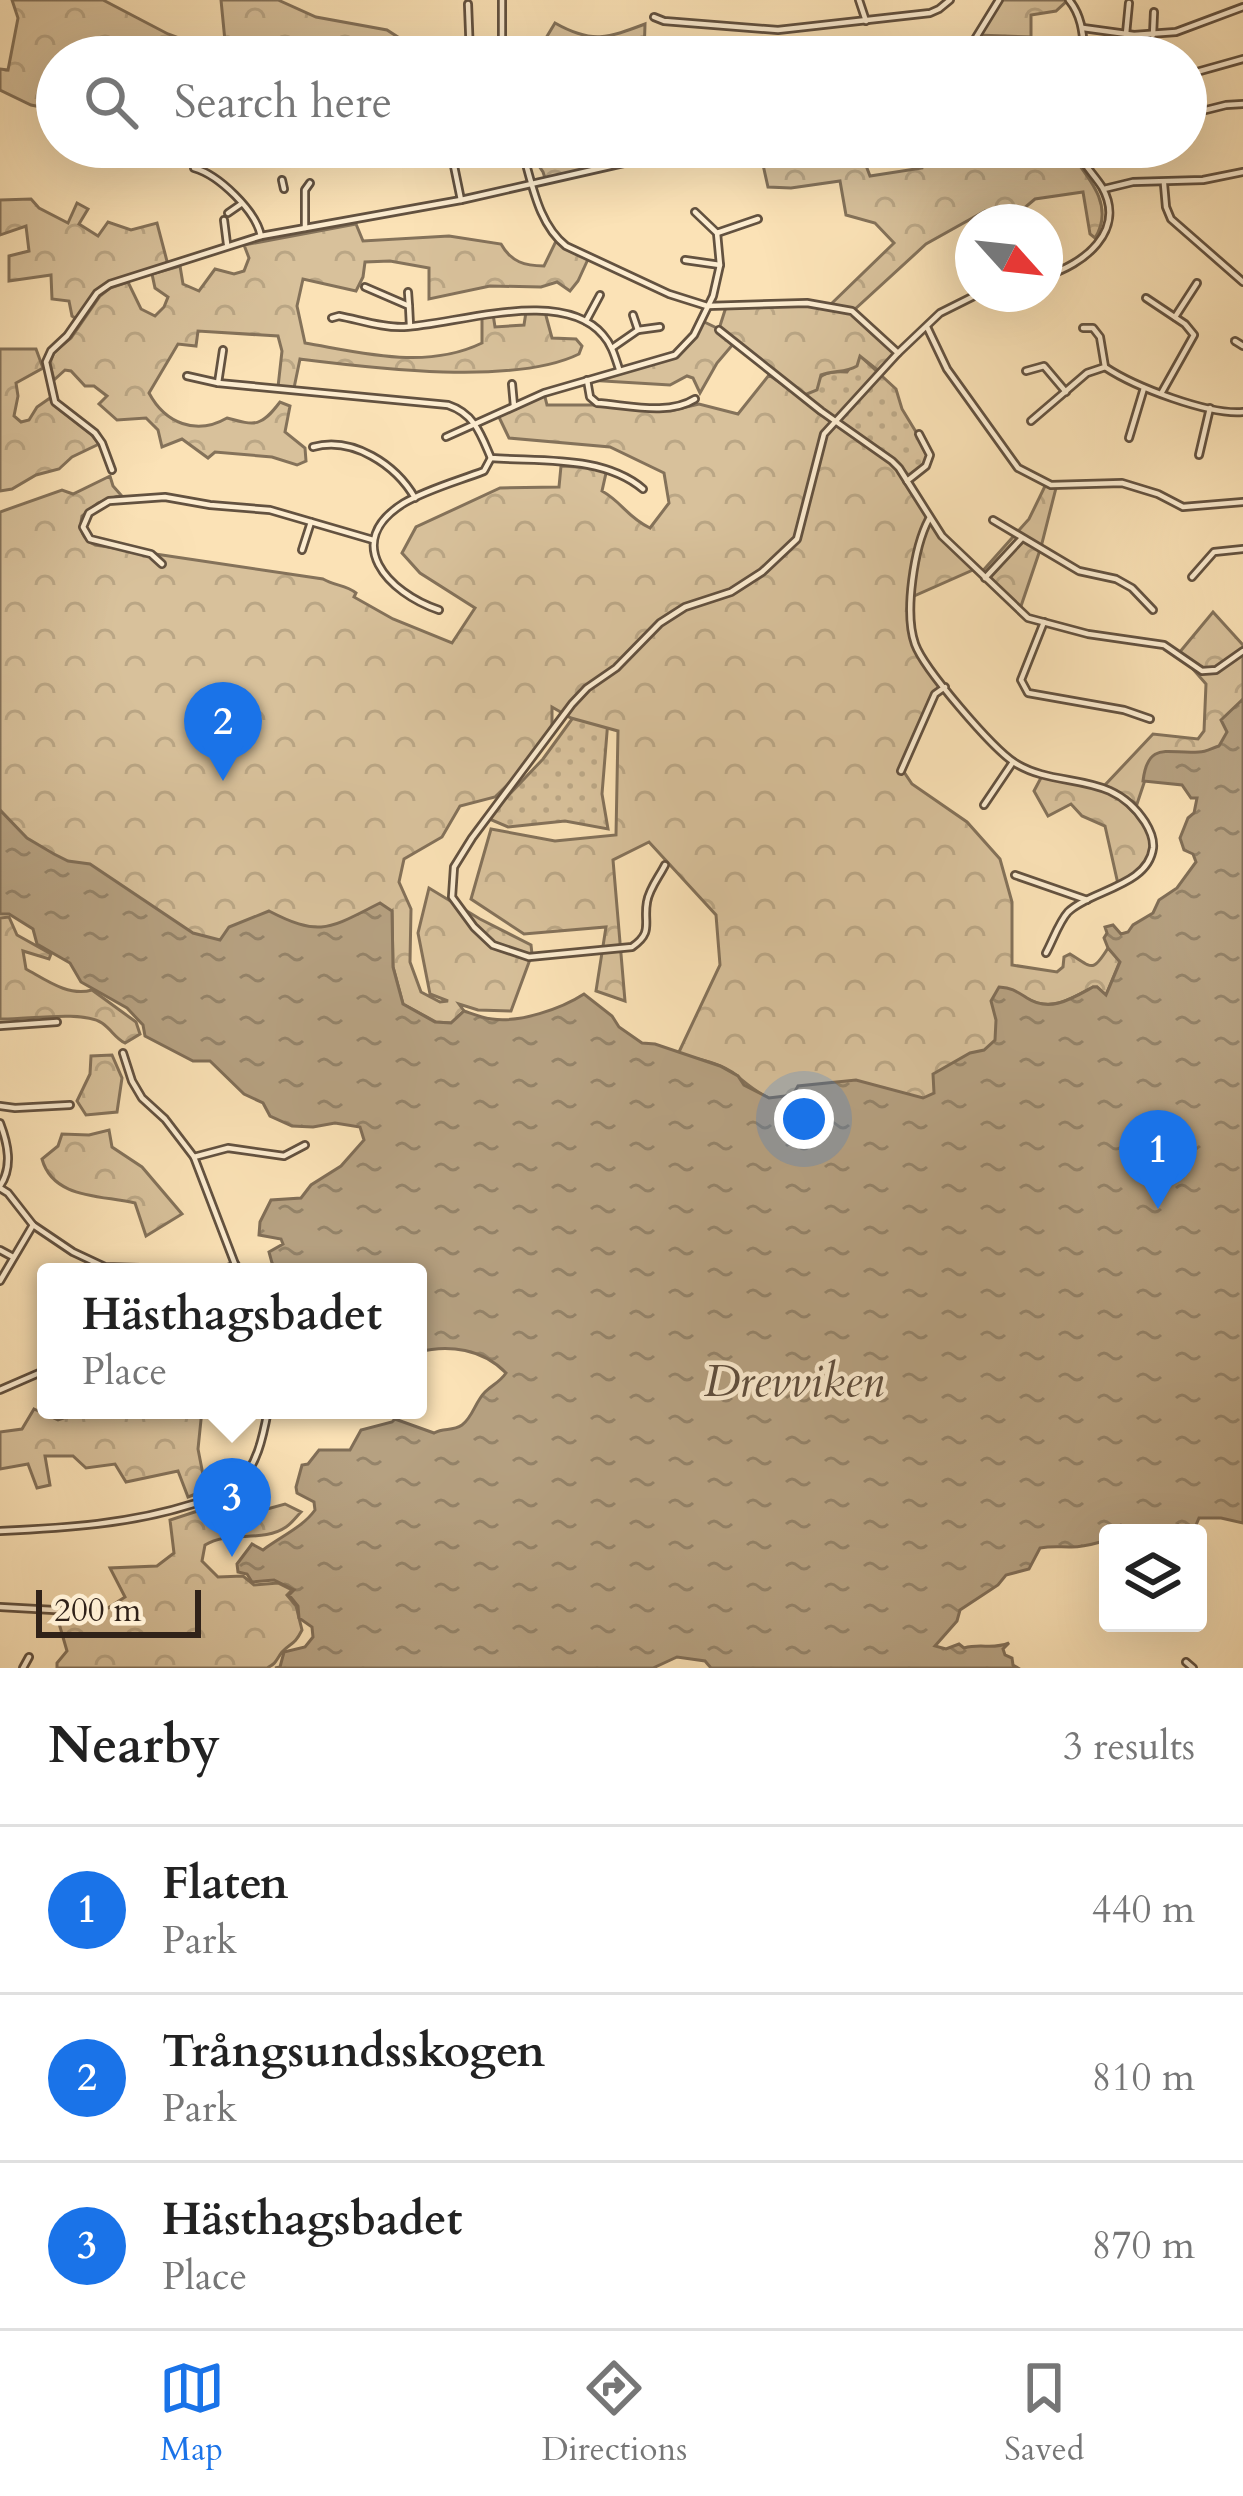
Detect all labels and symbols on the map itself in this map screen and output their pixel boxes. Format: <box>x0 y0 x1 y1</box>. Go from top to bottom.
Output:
north arrow <box>955 204 1063 312</box>
pin: 2 <box>184 682 262 781</box>
your location <box>774 1089 834 1149</box>
pin: 1 <box>1119 1110 1197 1209</box>
water label: Drevviken <box>704 1351 884 1412</box>
pin: 3 <box>193 1458 271 1557</box>
scale bar <box>36 1584 201 1637</box>

